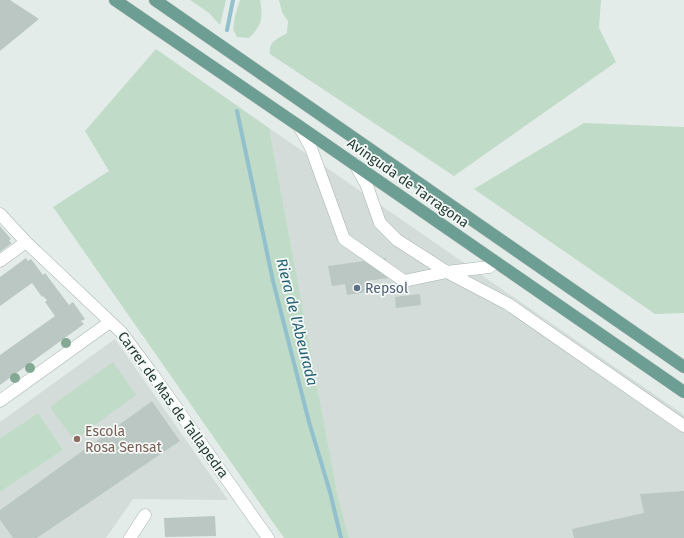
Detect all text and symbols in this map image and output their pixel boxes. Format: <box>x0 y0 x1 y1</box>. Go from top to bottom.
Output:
street label: Avinguda de Tarragona <box>344 135 472 231</box>
water label: Riera de l'Abeurada <box>272 256 322 388</box>
place label: Repsol <box>365 280 408 297</box>
marker: Repsol <box>352 283 362 293</box>
street label: Carrer de Mas de Tallapedra <box>114 328 232 482</box>
place label: Escola Rosa Sensat <box>85 423 163 456</box>
marker: Escola Rosa Sensat <box>72 434 82 444</box>

